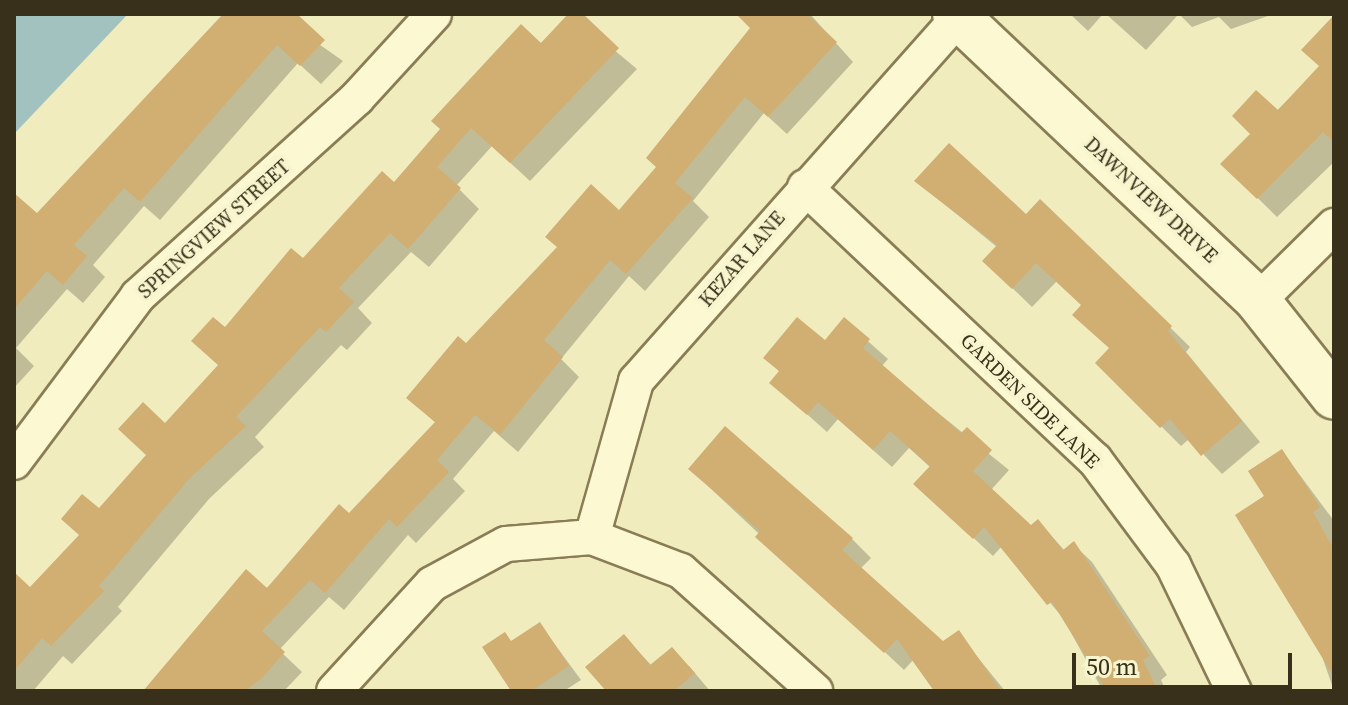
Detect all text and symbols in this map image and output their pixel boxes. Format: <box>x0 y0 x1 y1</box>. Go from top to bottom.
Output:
street label: DAWNVIEW DRIVE <box>1079 132 1223 268</box>
street label: SPRINGVIEW STREET <box>133 154 295 304</box>
street label: KEZAR LANE <box>694 206 790 312</box>
street label: GARDEN SIDE LANE <box>956 329 1104 473</box>
scale bar <box>1076 637 1296 687</box>
text: 50 m <box>1086 650 1137 683</box>

